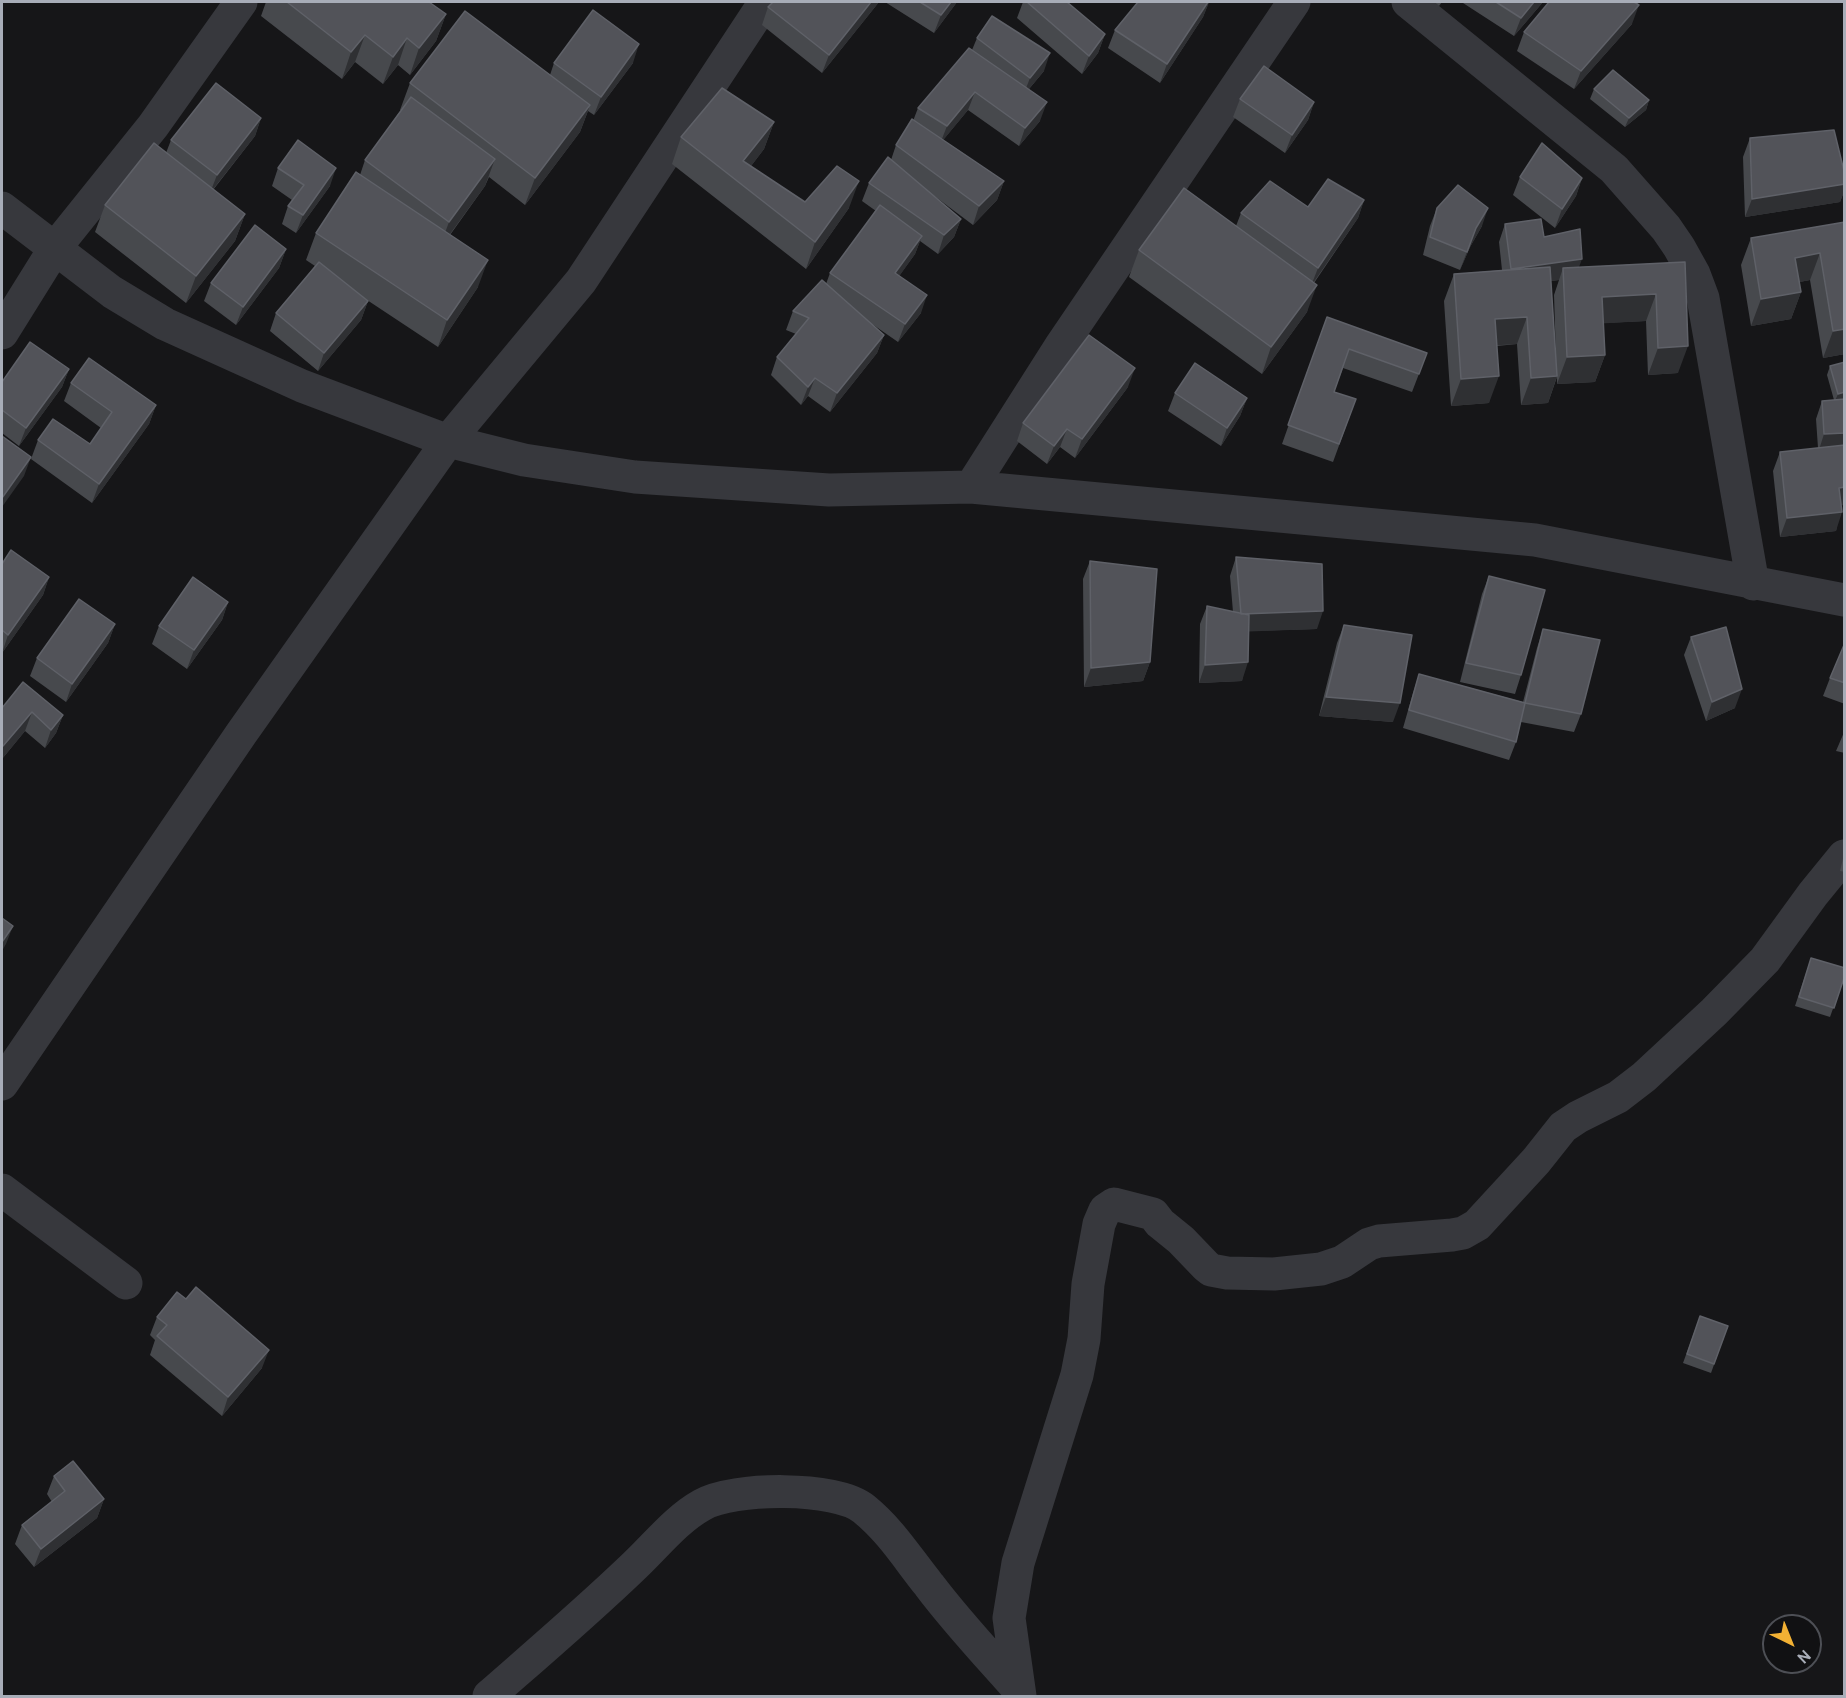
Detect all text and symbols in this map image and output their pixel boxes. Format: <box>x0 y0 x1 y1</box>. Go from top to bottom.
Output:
north arrow <box>1762 1614 1822 1674</box>
text: N <box>1792 1644 1814 1667</box>

